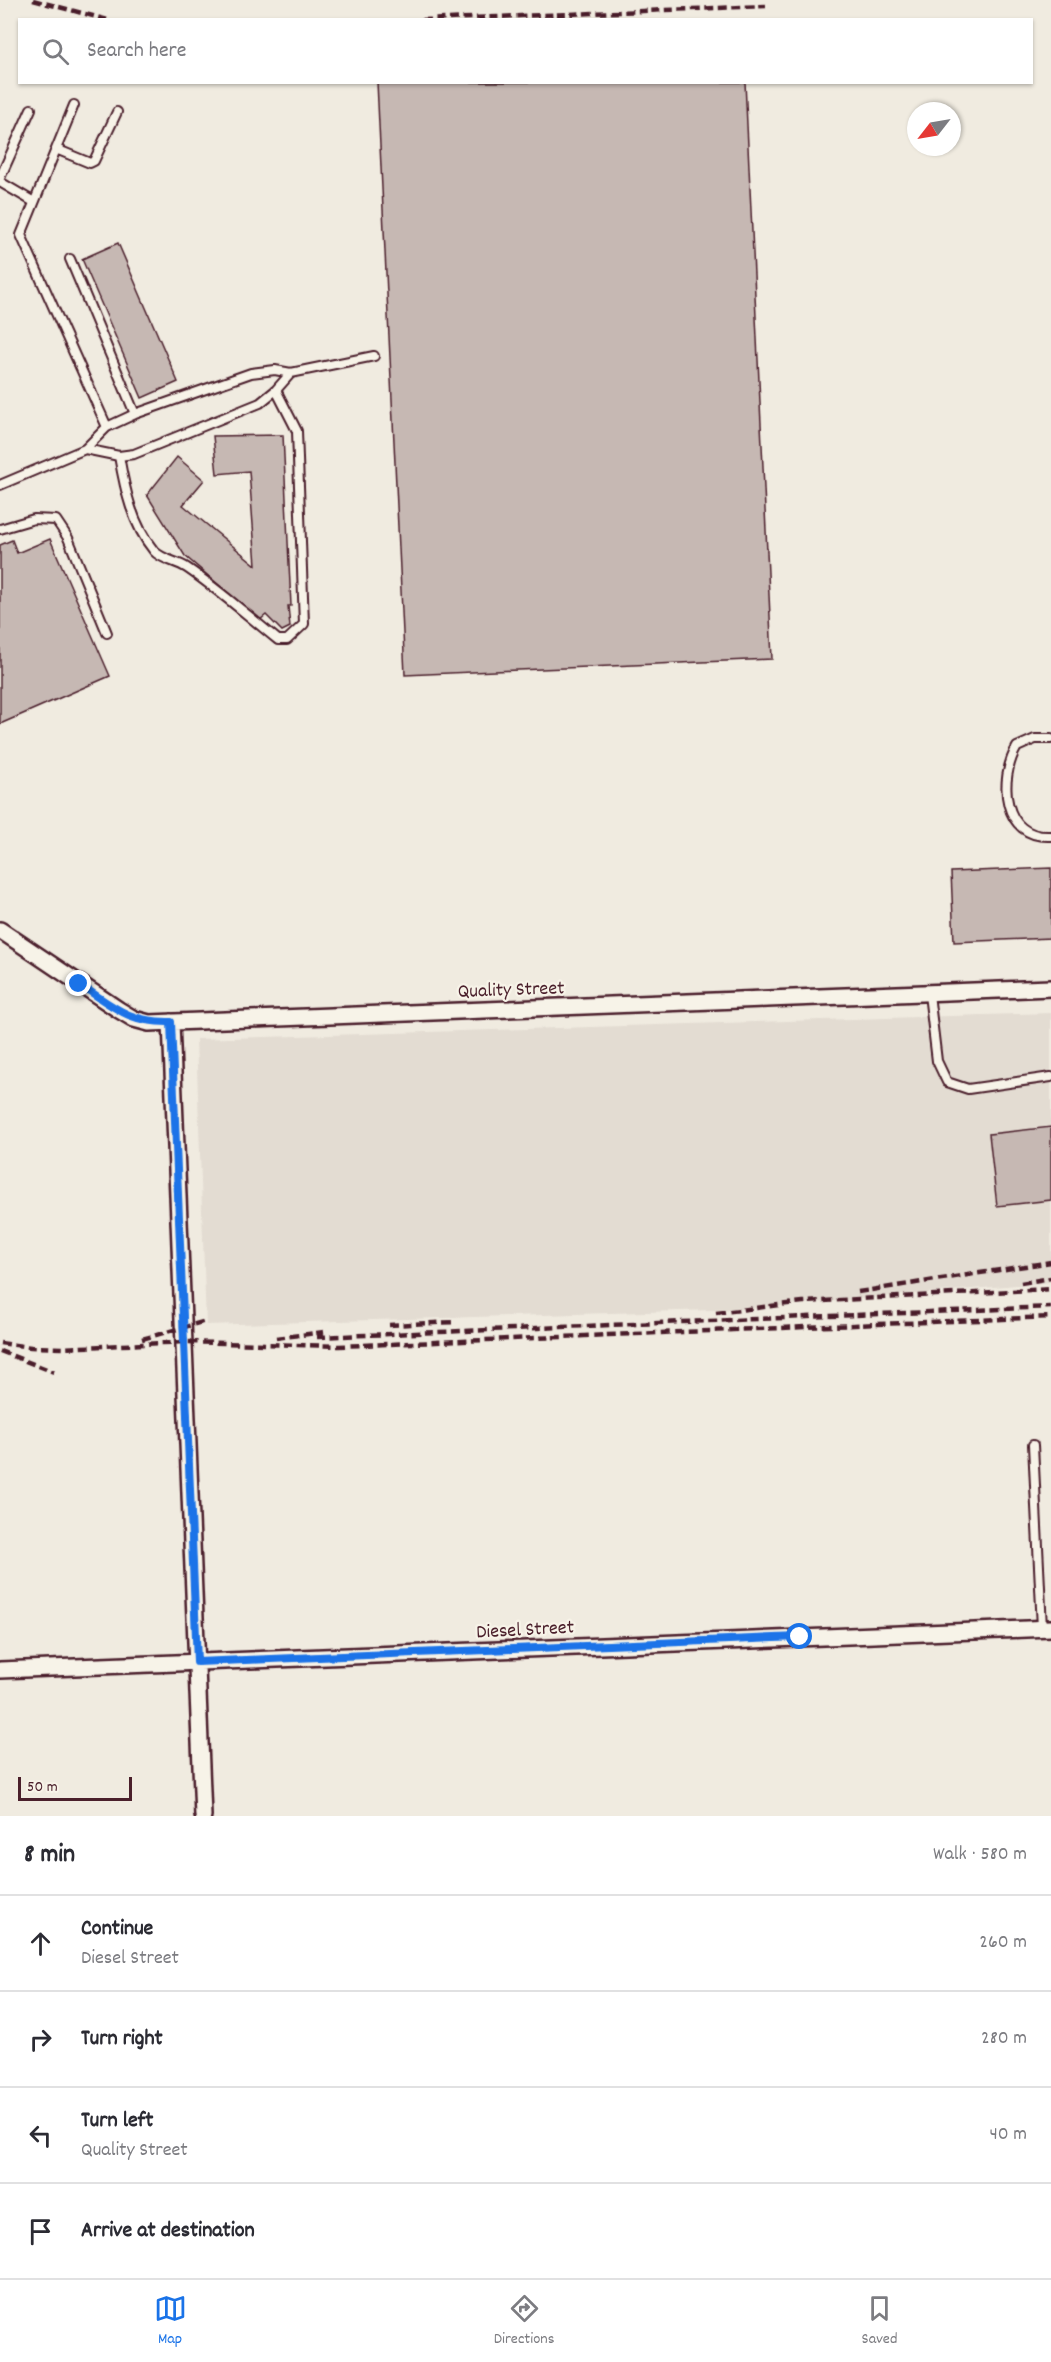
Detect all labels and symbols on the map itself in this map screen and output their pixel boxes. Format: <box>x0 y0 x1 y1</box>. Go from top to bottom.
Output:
north arrow <box>907 102 961 156</box>
route end <box>65 970 91 996</box>
street label: Quality Street <box>457 975 565 1007</box>
street label: Diesel Street <box>476 1614 575 1648</box>
route start <box>786 1623 812 1649</box>
scale bar <box>18 1774 132 1802</box>

